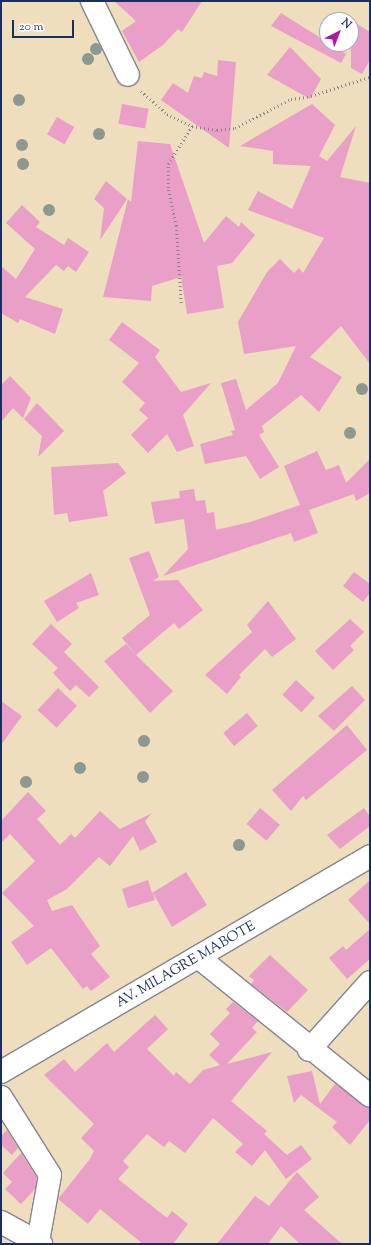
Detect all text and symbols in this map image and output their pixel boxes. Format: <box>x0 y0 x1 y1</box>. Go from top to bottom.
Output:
scale bar <box>14 12 76 38</box>
north arrow <box>319 12 359 52</box>
text: N <box>338 15 355 33</box>
text: 20 m <box>19 18 43 36</box>
street label: AV. MILAGRE MABOTE <box>113 918 259 1012</box>

